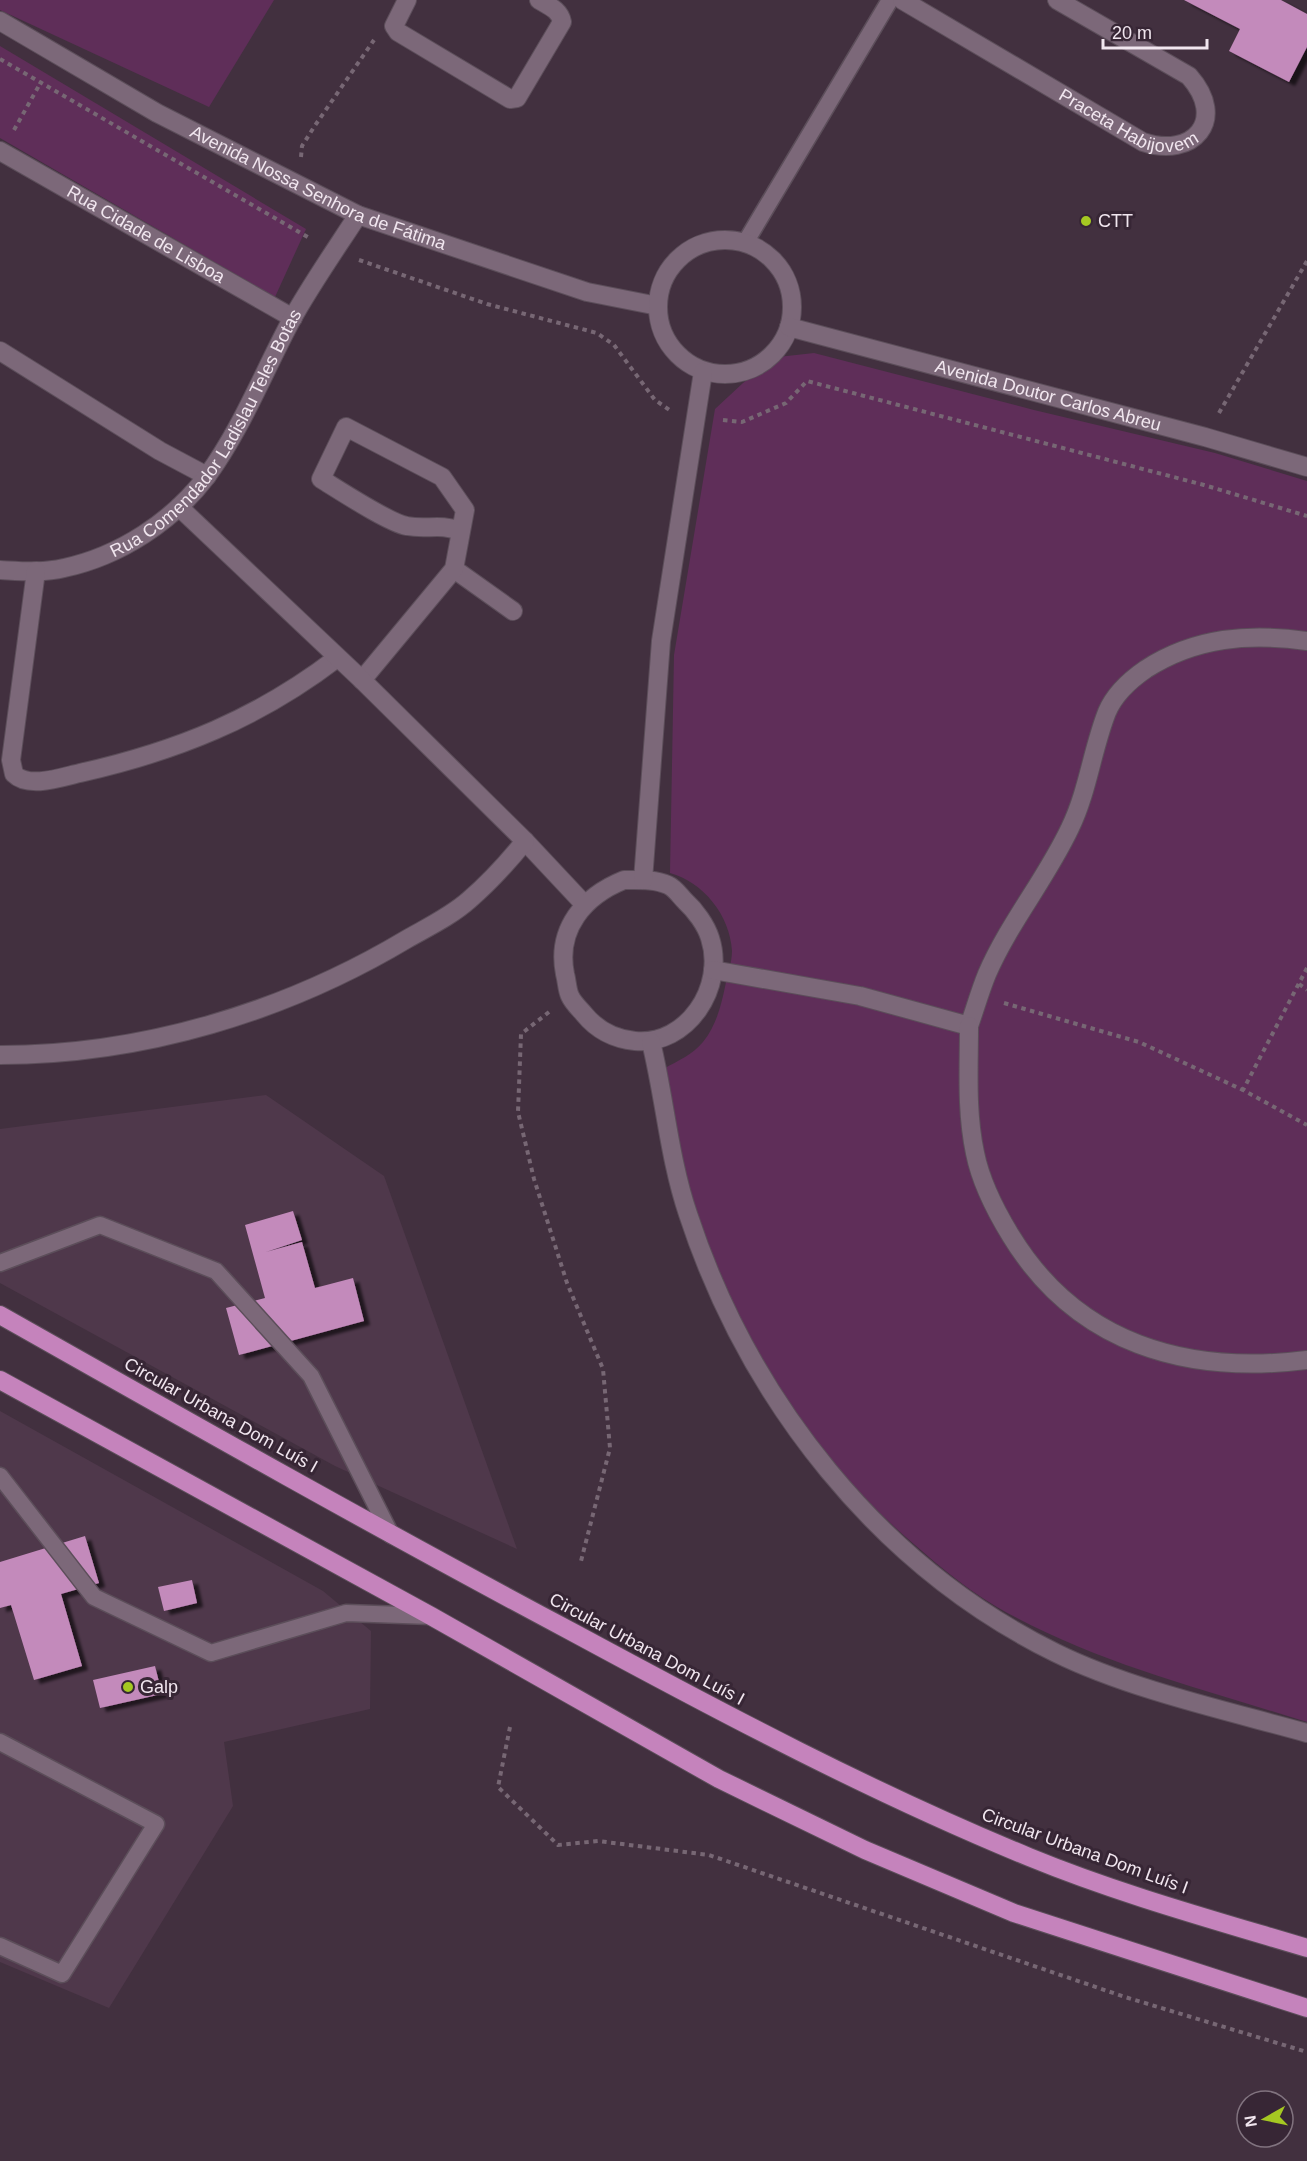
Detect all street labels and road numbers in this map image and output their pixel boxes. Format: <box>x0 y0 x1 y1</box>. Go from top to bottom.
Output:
street label: Praceta Habijovem <box>1055 85 1202 156</box>
street label: Avenida Nossa Senhora de Fátima <box>187 122 449 254</box>
street label: Rua Cidade de Lisboa <box>64 181 229 287</box>
street label: Rua Comendador Ladislau Teles Botas <box>107 306 305 561</box>
street label: Avenida Doutor Carlos Abreu <box>933 356 1163 435</box>
street label: Circular Urbana Dom Luís I <box>121 1353 321 1477</box>
street label: Circular Urbana Dom Luís I <box>546 1589 748 1709</box>
street label: Circular Urbana Dom Luís I <box>979 1804 1191 1898</box>

